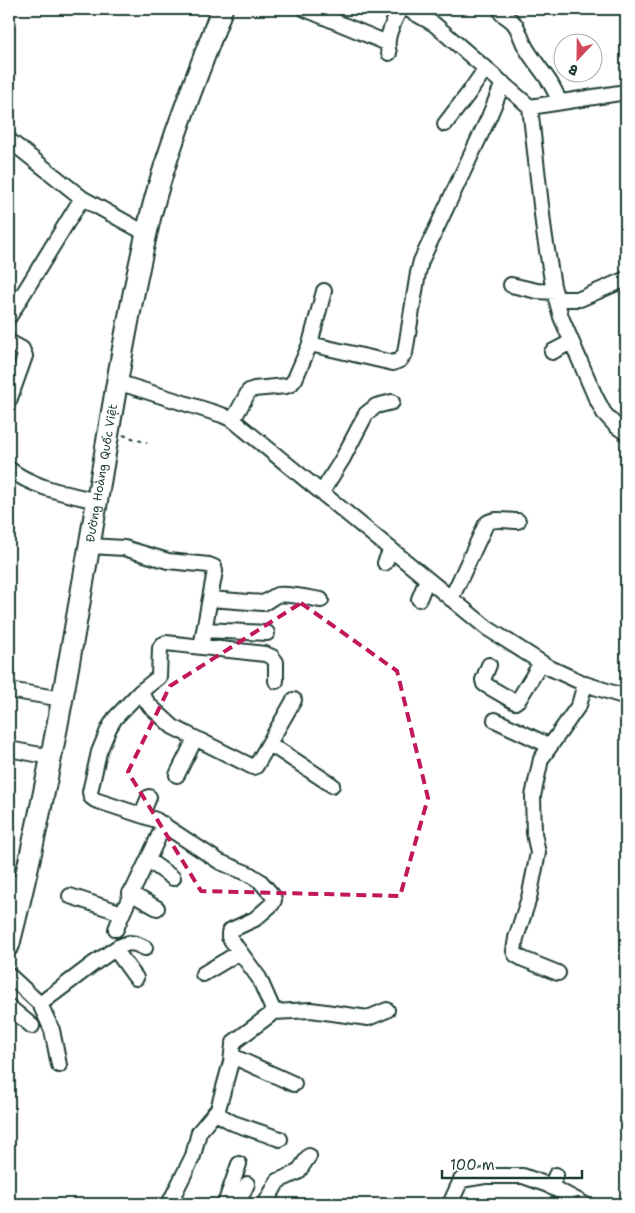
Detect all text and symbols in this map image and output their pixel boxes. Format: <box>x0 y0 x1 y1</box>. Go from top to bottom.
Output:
north arrow <box>552 32 602 82</box>
text: B <box>565 60 581 80</box>
street label: Đường Hoàng Quốc Việt <box>82 403 121 544</box>
scale bar <box>442 1148 582 1180</box>
text: 100 m <box>450 1155 495 1175</box>

